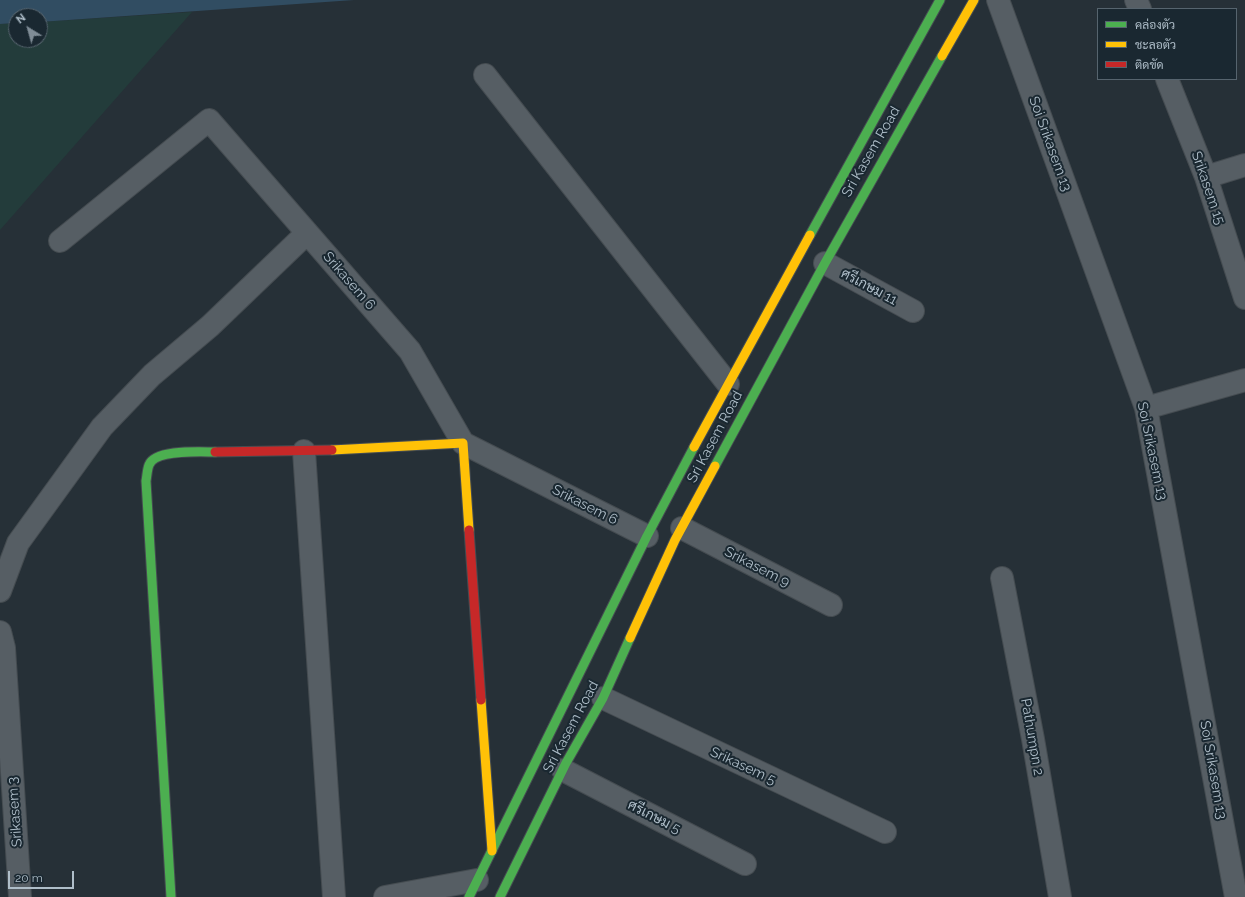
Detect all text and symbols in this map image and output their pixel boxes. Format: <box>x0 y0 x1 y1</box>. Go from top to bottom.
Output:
north arrow <box>8 8 48 48</box>
legend <box>1097 8 1237 80</box>
text: N <box>14 11 28 27</box>
text: คล่องตัว <box>1135 18 1175 32</box>
text: ชะลอตัว <box>1135 38 1176 52</box>
text: ติดขัด <box>1135 58 1164 72</box>
street label: Soi Srikasem 13 <box>1025 94 1075 194</box>
street label: Sri Kasem Road <box>838 104 904 200</box>
street label: Srikasem 15 <box>1188 149 1228 227</box>
street label: Srikasem 6 <box>319 249 379 313</box>
street label: ศรีเกษม 11 <box>838 265 900 309</box>
street label: Sri Kasem Road <box>684 388 746 486</box>
street label: Soi Srikasem 13 <box>1133 400 1171 502</box>
street label: Srikasem 6 <box>549 481 621 529</box>
street label: Srikasem 9 <box>722 543 792 591</box>
street label: Sri Kasem Road <box>540 678 602 776</box>
street label: Pathumpn 2 <box>1017 697 1047 777</box>
street label: Soi Srikasem 13 <box>1196 719 1230 821</box>
street label: Srikasem 5 <box>707 743 779 789</box>
street label: Srikasem 3 <box>4 776 26 848</box>
street label: ศรีเกษม 5 <box>625 797 683 837</box>
scale bar <box>10 863 76 889</box>
text: 20 m <box>15 871 43 885</box>

